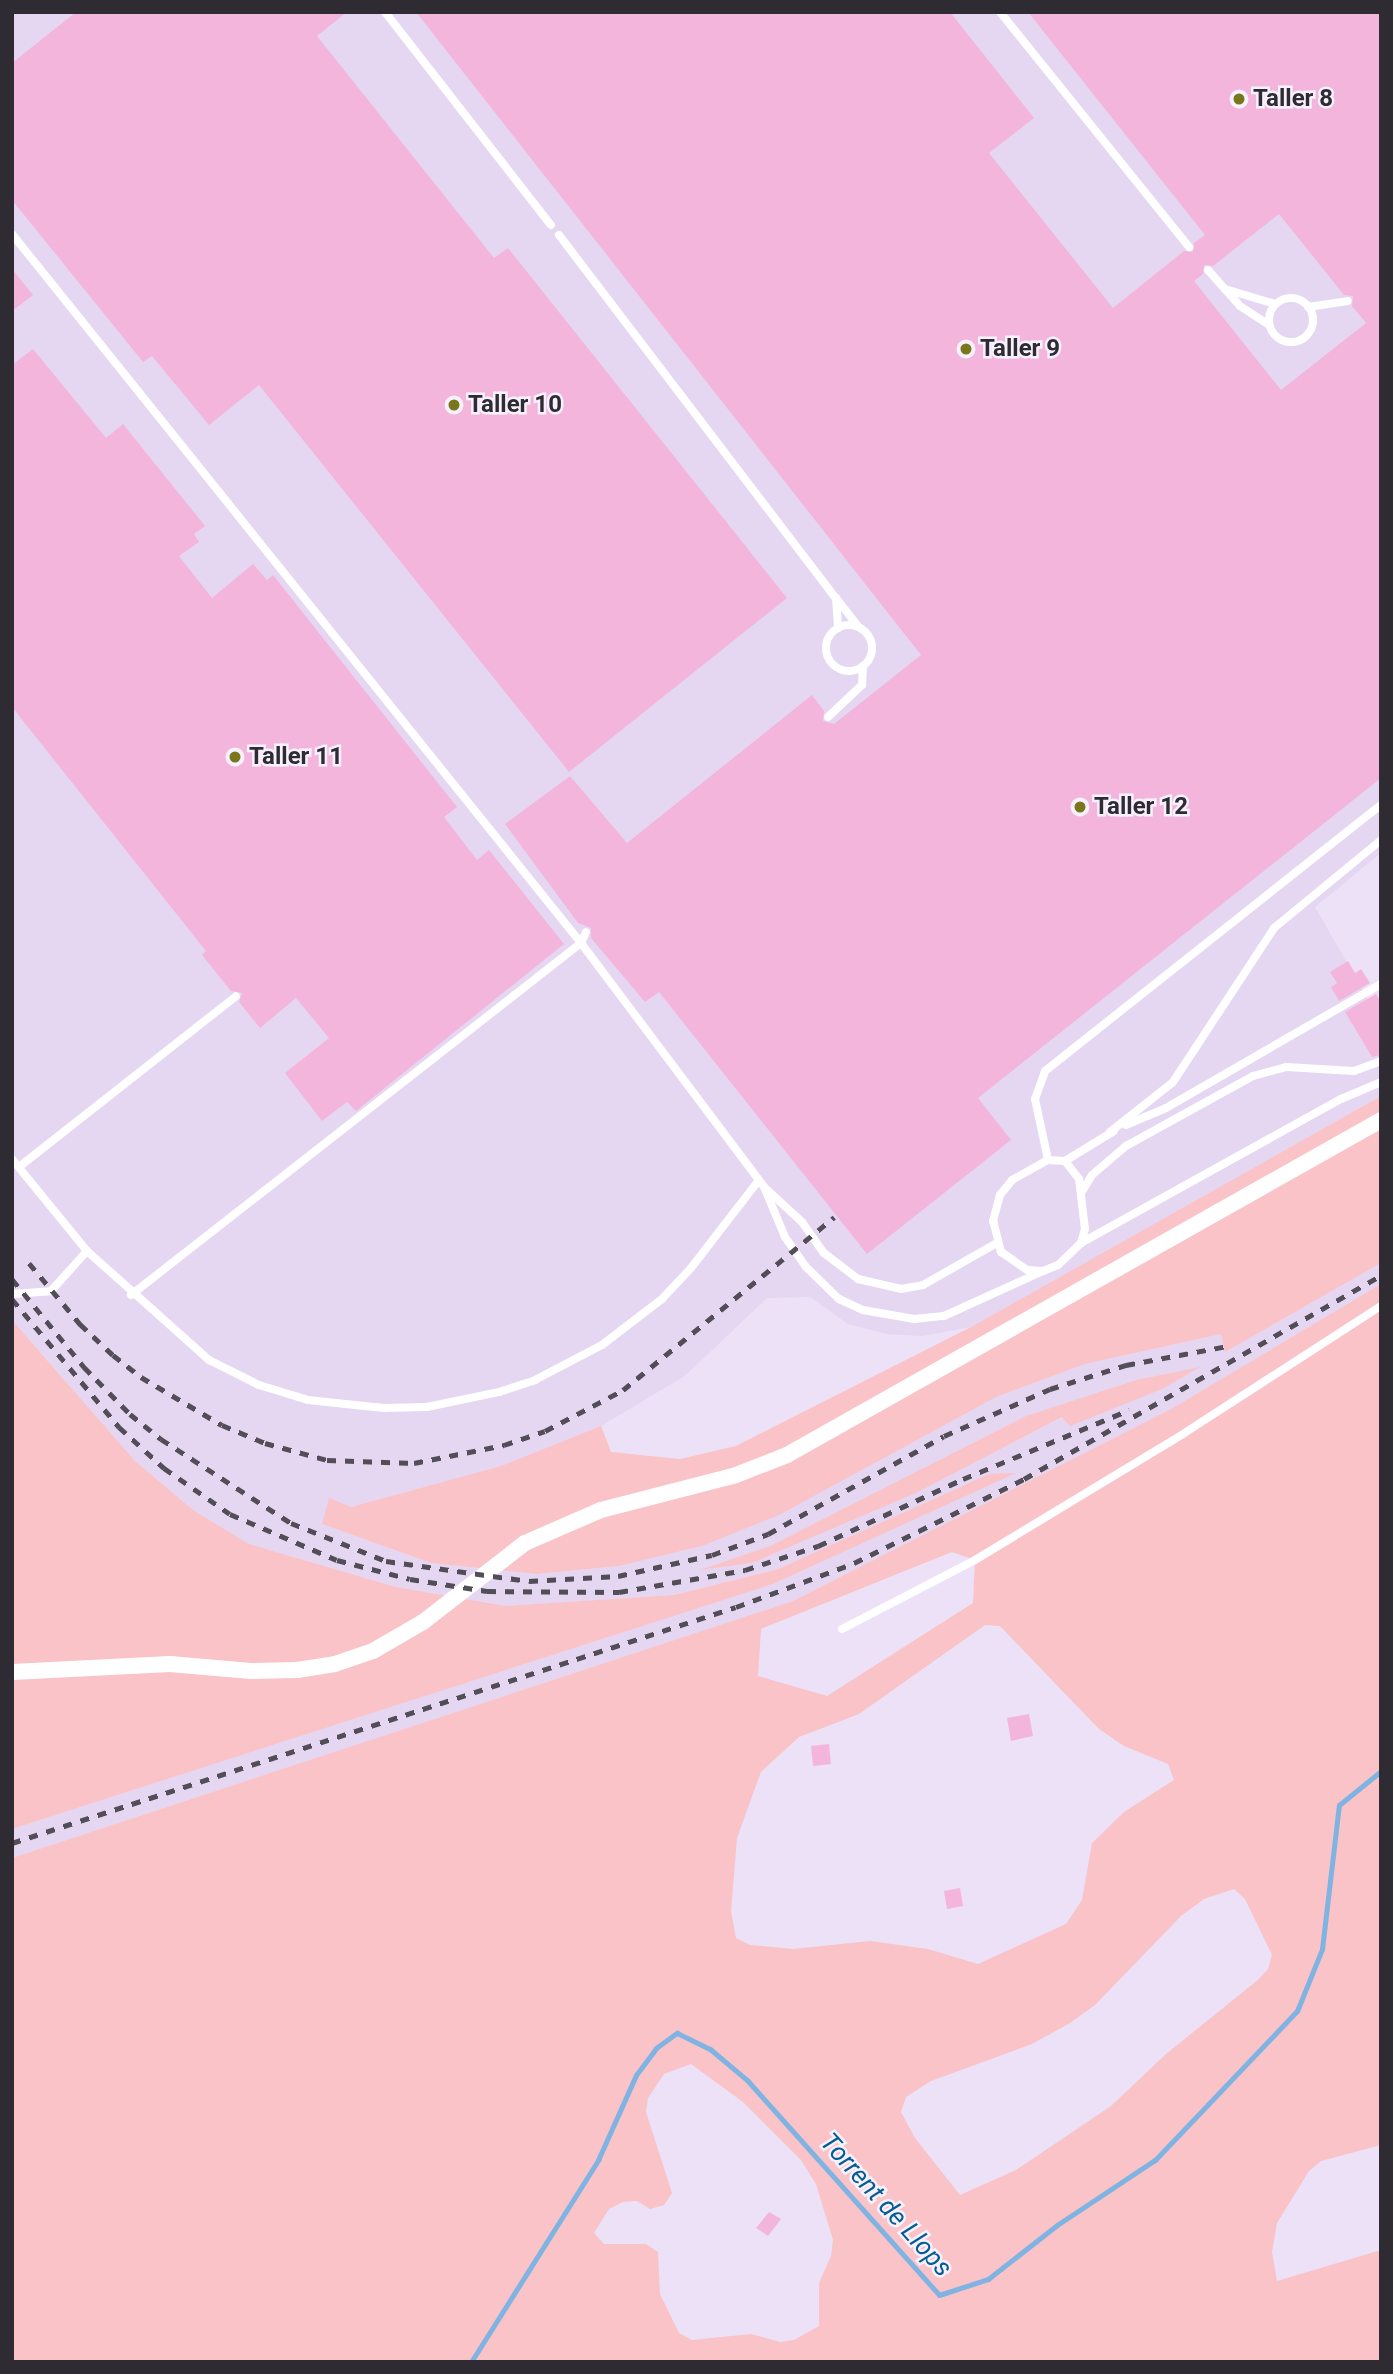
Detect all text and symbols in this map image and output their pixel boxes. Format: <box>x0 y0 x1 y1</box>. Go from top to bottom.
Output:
place label: Taller 8 <box>1253 85 1333 113</box>
marker: Taller 8 <box>1231 91 1247 107</box>
place label: Taller 9 <box>980 335 1060 363</box>
marker: Taller 9 <box>958 341 974 357</box>
place label: Taller 10 <box>468 391 562 419</box>
marker: Taller 10 <box>446 397 462 413</box>
place label: Taller 11 <box>249 743 343 771</box>
marker: Taller 11 <box>227 749 243 765</box>
place label: Taller 12 <box>1094 793 1188 821</box>
marker: Taller 12 <box>1072 799 1088 815</box>
water label: Torrent de Llops <box>813 2127 959 2283</box>

